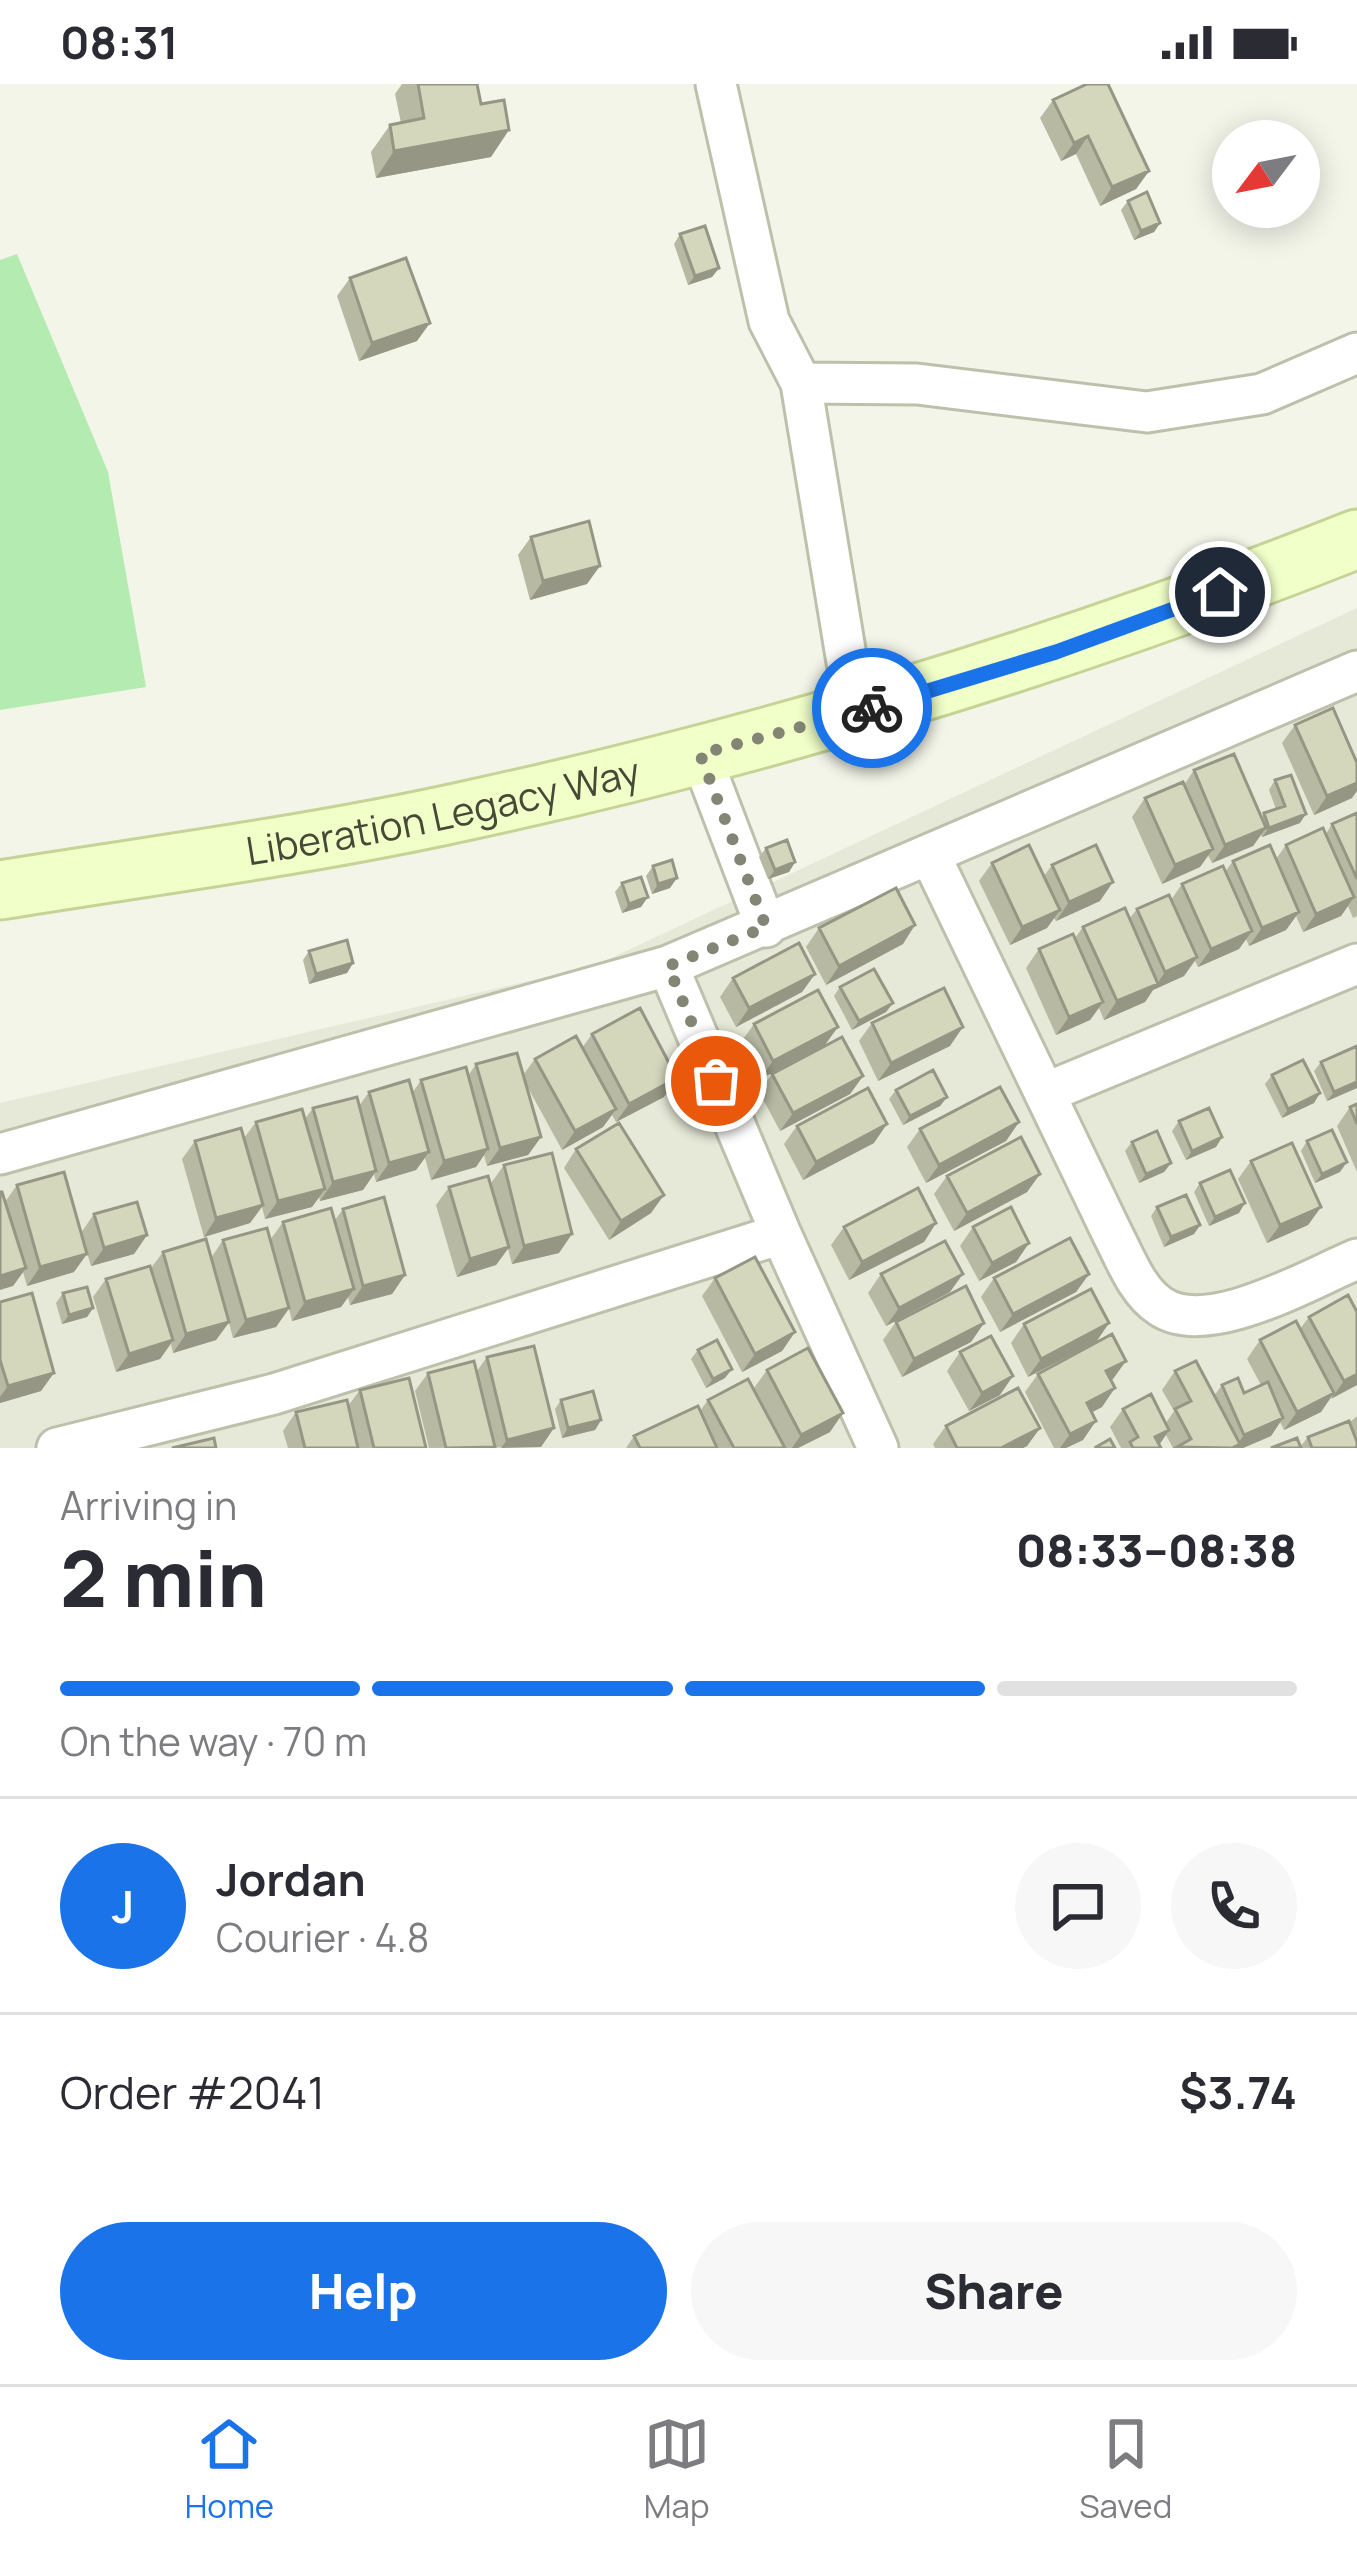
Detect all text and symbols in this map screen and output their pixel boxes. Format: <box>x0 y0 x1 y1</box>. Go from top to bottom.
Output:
text: 08:31 <box>60 11 178 73</box>
north arrow <box>1212 120 1320 228</box>
map controls <box>1212 120 1320 228</box>
pin <box>1169 541 1271 643</box>
icon: home <box>1187 559 1253 625</box>
courier <box>812 648 932 768</box>
icon: bike <box>839 675 905 741</box>
street label: Liberation Legacy Way <box>242 743 645 877</box>
pin <box>665 1030 767 1132</box>
icon: bag <box>683 1048 749 1114</box>
text: Arriving in <box>60 1478 237 1532</box>
text: 08:33–08:38 <box>1016 1519 1297 1581</box>
text: 2 min <box>60 1524 267 1630</box>
text: On the way · 70 m <box>60 1714 367 1768</box>
button: chat <box>1015 1843 1141 1969</box>
button: phone <box>1171 1843 1297 1969</box>
text: Jordan <box>216 1848 366 1910</box>
text: J <box>112 1875 134 1937</box>
text: Courier · 4.8 <box>216 1910 429 1964</box>
text: Order #2041 <box>60 2061 325 2123</box>
text: $3.74 <box>1179 2061 1297 2123</box>
button: Help <box>60 2222 667 2360</box>
button: Share <box>691 2222 1297 2360</box>
tab: Home <box>185 2411 274 2528</box>
tab: Map <box>644 2411 710 2528</box>
tab: Saved <box>1079 2411 1172 2528</box>

